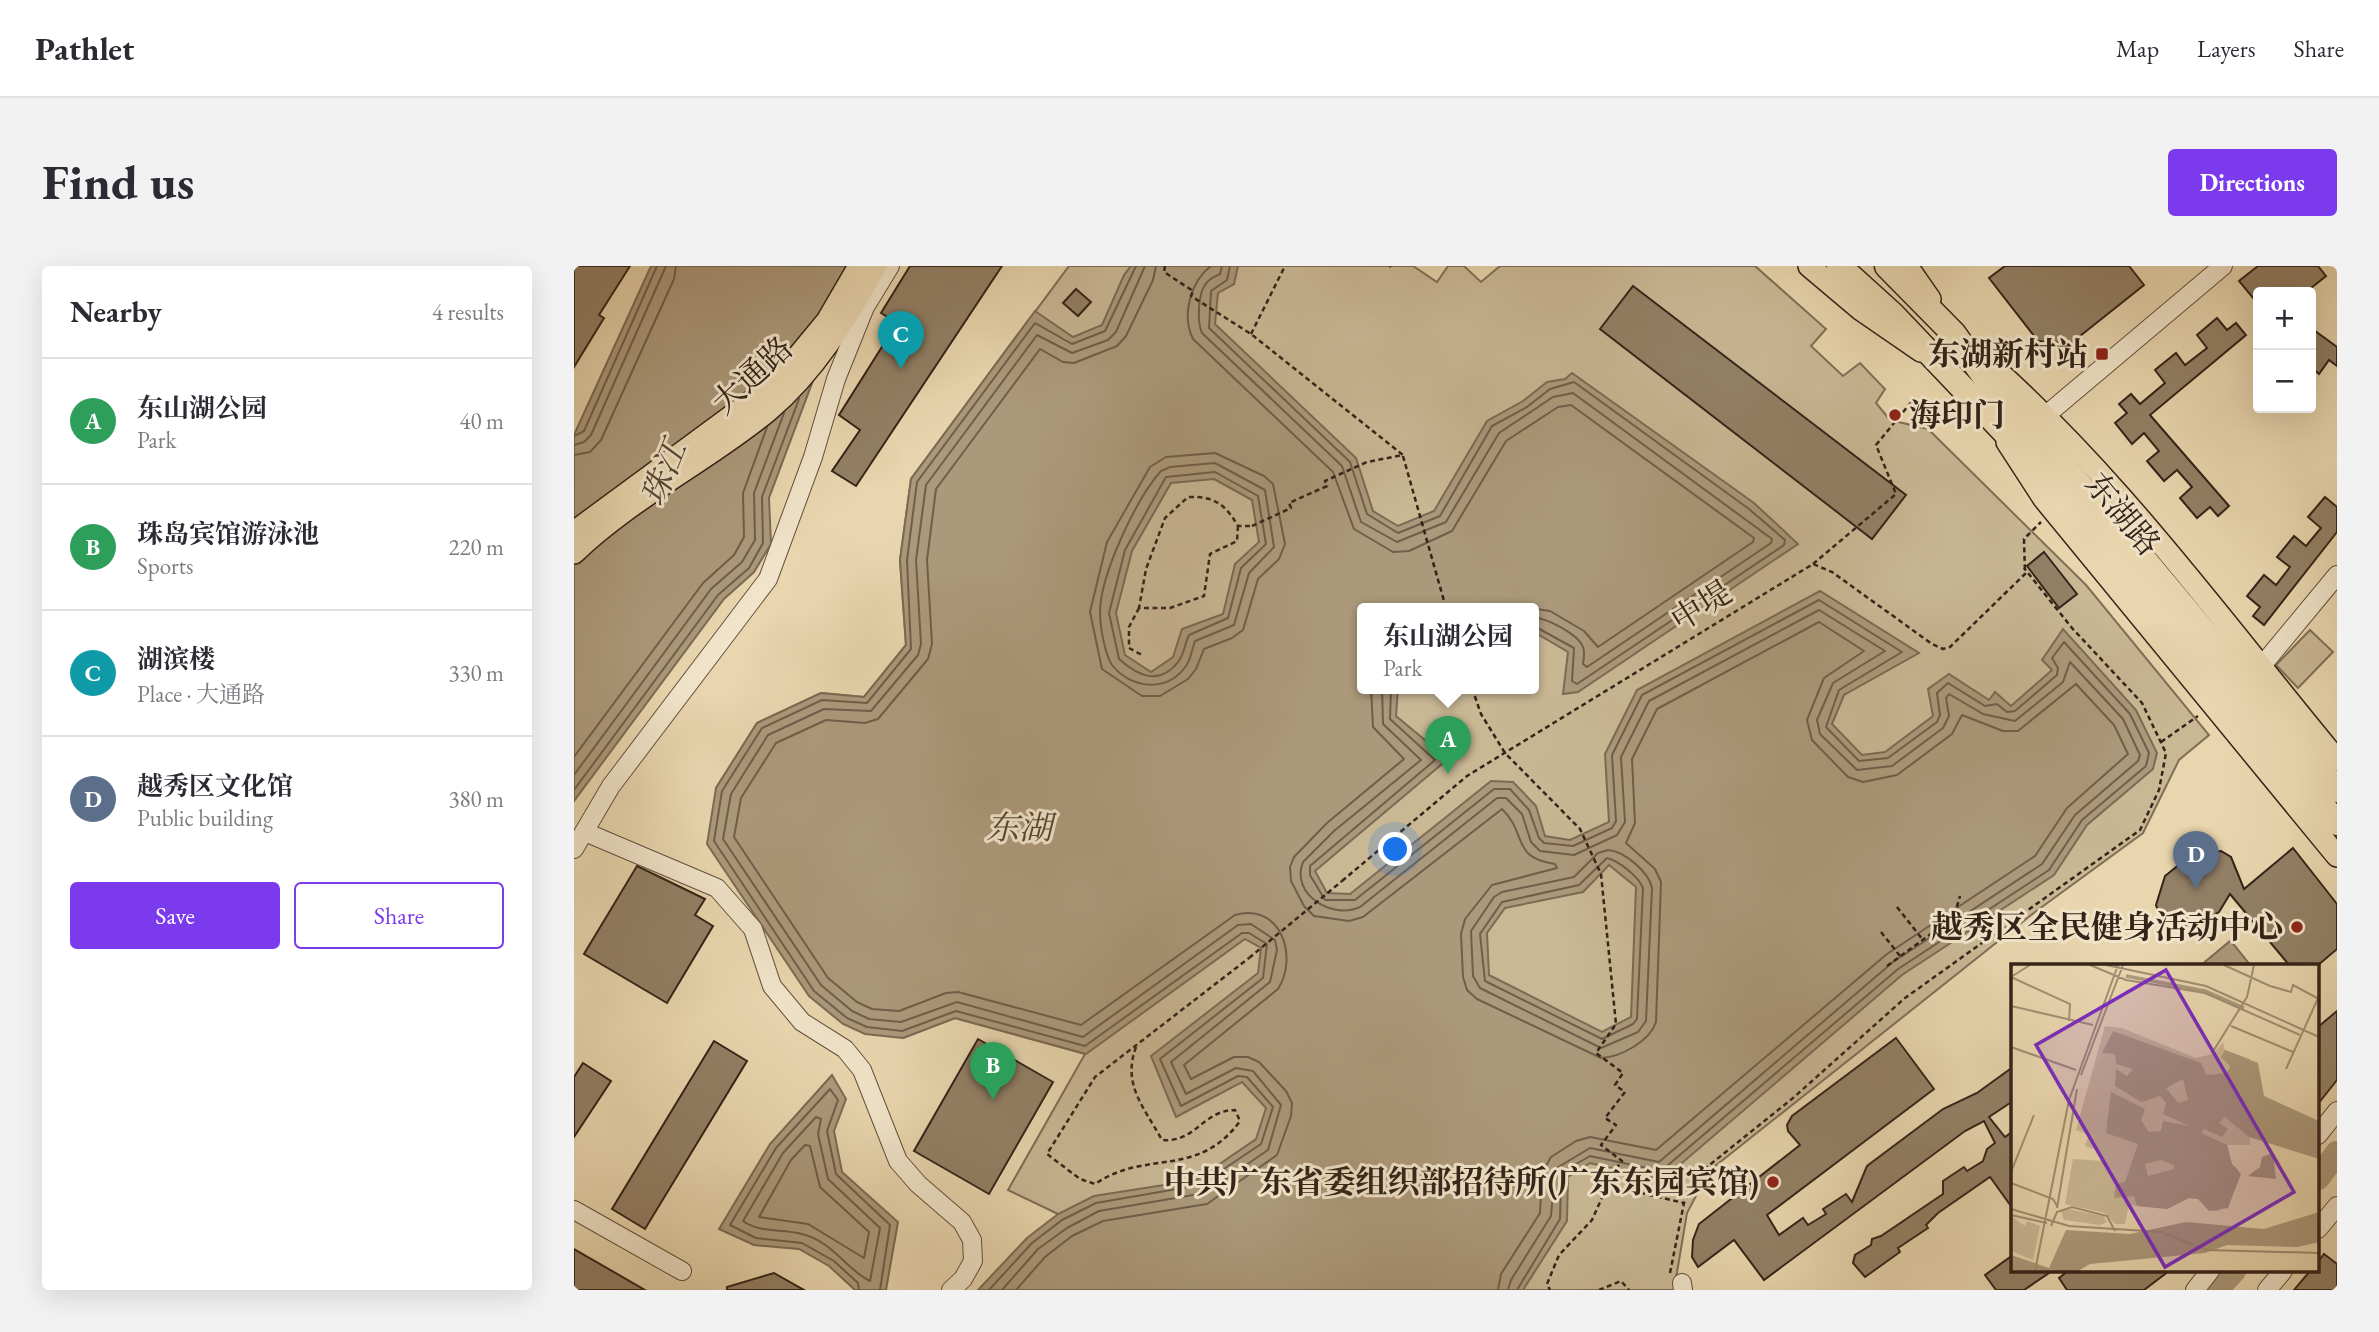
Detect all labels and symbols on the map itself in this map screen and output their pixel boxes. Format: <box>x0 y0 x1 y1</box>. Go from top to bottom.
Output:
pin: C <box>878 311 924 369</box>
street label: 大通路 <box>703 327 801 423</box>
place label: 东湖新村站 <box>1928 333 2088 375</box>
marker: 东湖新村站 <box>2094 346 2110 362</box>
place label: 海印门 <box>1909 394 2005 436</box>
marker: 海印门 <box>1887 407 1903 423</box>
water label: 珠江 <box>631 431 697 512</box>
street label: 东湖路 <box>2076 464 2170 564</box>
street label: 中堤 <box>1663 571 1739 641</box>
pin: A <box>1425 716 1471 774</box>
water label: 东湖 <box>986 806 1057 849</box>
pin: D <box>2173 831 2219 889</box>
your location <box>1378 832 1412 866</box>
place label: 越秀区全民健身活动中心 <box>1931 906 2283 948</box>
marker: 越秀区全民健身活动中心 <box>2289 919 2305 935</box>
inset map <box>2011 964 2319 1272</box>
pin: B <box>970 1042 1016 1100</box>
place label: 中共广东省委组织部招待所(广东东园宾馆) <box>1164 1161 1759 1203</box>
marker: 中共广东省委组织部招待所(广东东园宾馆) <box>1765 1174 1781 1190</box>

